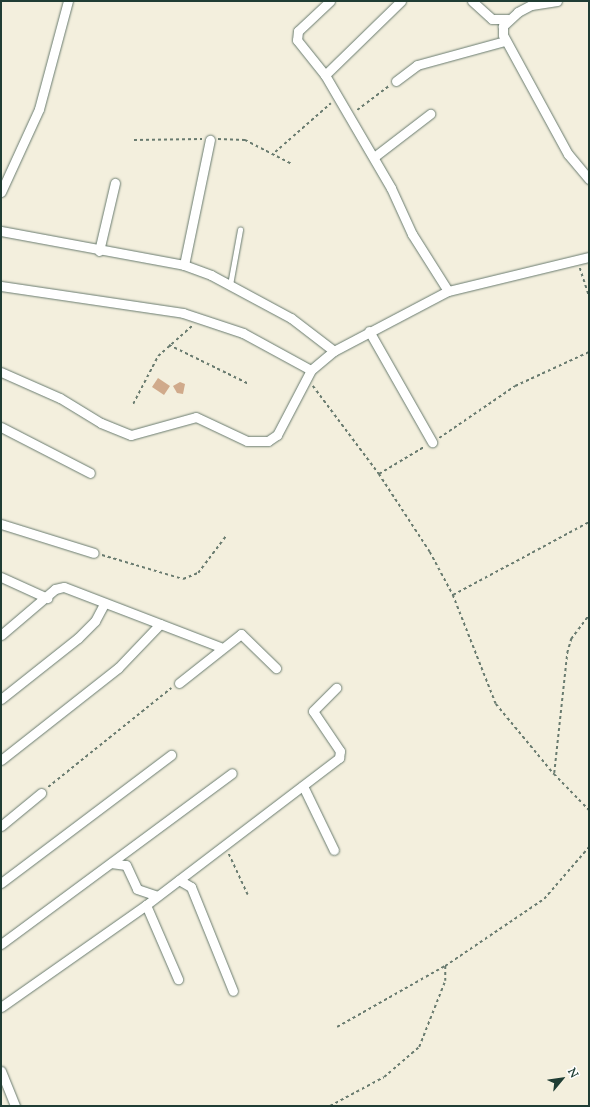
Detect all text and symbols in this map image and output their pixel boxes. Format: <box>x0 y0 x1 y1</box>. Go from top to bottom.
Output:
north arrow <box>542 1059 582 1099</box>
text: N <box>563 1065 582 1081</box>

